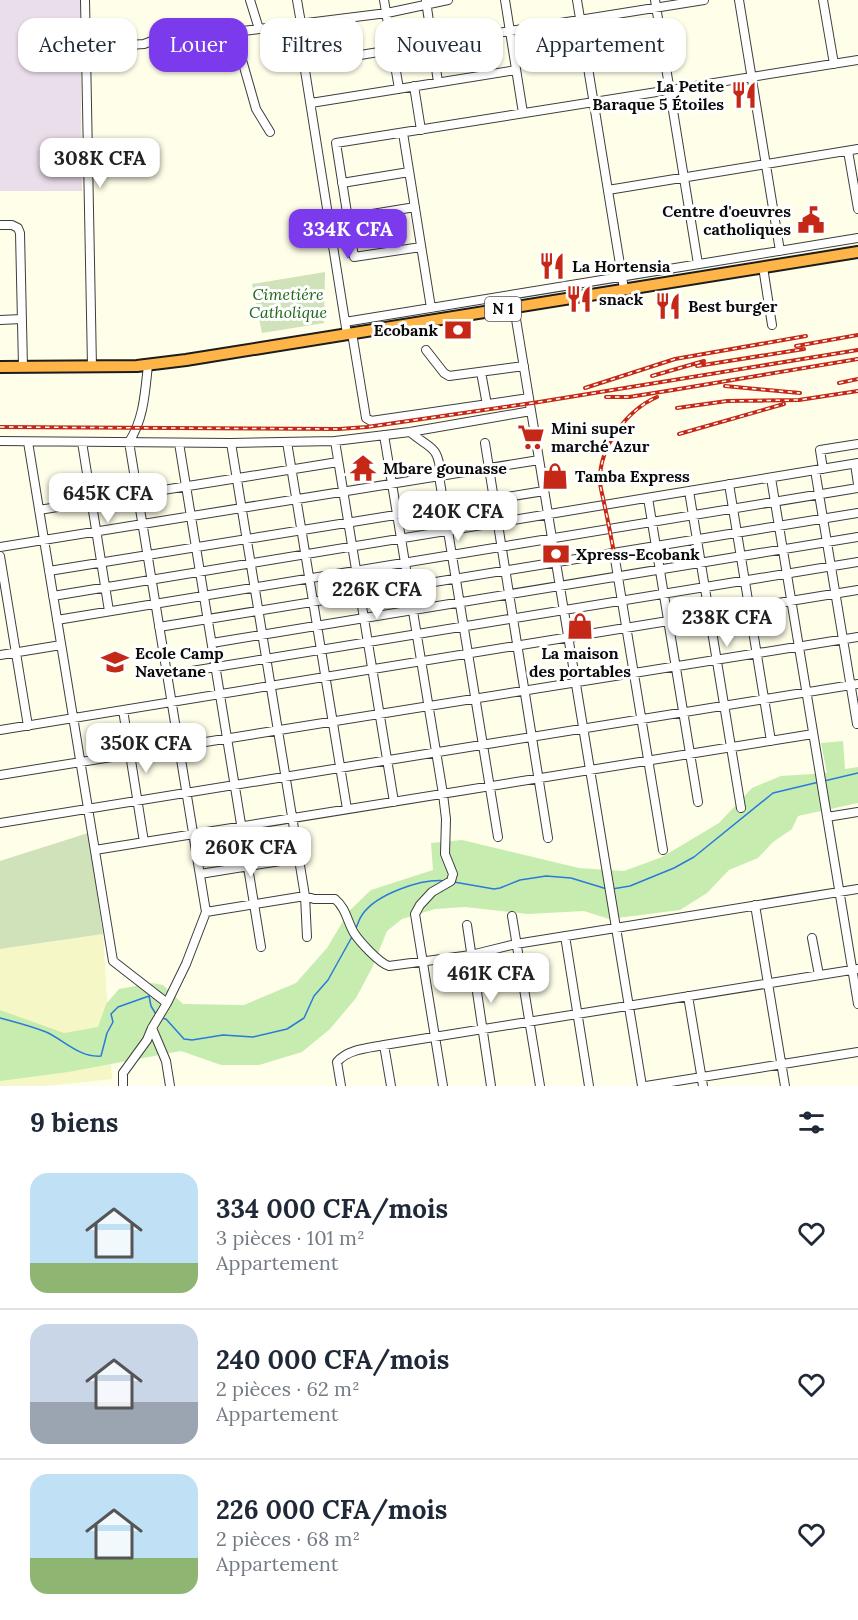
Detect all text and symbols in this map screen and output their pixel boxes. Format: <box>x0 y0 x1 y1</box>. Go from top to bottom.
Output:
chip: Acheter <box>18 18 137 72</box>
chip: Louer <box>149 18 248 72</box>
chip: Filtres <box>260 18 363 72</box>
chip: Nouveau <box>375 18 503 72</box>
chip: Appartement <box>515 18 686 72</box>
place label: La Petite Baraque 5 Étoiles <box>592 76 724 114</box>
restaurant icon: La Petite Baraque 5 Étoiles <box>729 80 759 110</box>
pin: 308K CFA <box>38 138 162 189</box>
text: 308K CFA <box>54 145 146 170</box>
place label: Centre d'oeuvres catholiques <box>662 201 791 239</box>
public building icon: Centre d'oeuvres catholiques <box>796 205 826 235</box>
pin: 334K CFA <box>286 209 410 260</box>
text: 334K CFA <box>303 216 393 241</box>
restaurant icon: La Hortensia <box>537 251 567 281</box>
place label: La Hortensia <box>572 256 671 276</box>
park label: Cimetiére Catholique <box>249 284 327 322</box>
restaurant icon: snack <box>564 284 594 314</box>
place label: snack <box>599 289 644 309</box>
restaurant icon: Best burger <box>653 291 683 321</box>
place label: Best burger <box>688 296 778 316</box>
road number: N 1 <box>485 297 521 321</box>
bank icon: Ecobank <box>443 315 473 345</box>
place label: Ecobank <box>374 320 438 340</box>
place label: Mini super marché Azur <box>551 418 650 456</box>
supermarket icon: Mini super marché Azur <box>516 422 546 452</box>
temple icon: Mbare gounasse <box>348 453 378 483</box>
place label: Mbare gounasse <box>383 458 507 478</box>
shop icon: Tamba Express <box>540 461 570 491</box>
place label: Tamba Express <box>575 466 690 486</box>
pin: 645K CFA <box>46 473 170 524</box>
text: 645K CFA <box>63 480 153 505</box>
pin: 240K CFA <box>396 491 520 542</box>
text: 240K CFA <box>412 498 504 523</box>
bank icon: Xpress-Ecobank <box>541 539 571 569</box>
place label: Xpress-Ecobank <box>576 544 700 564</box>
pin: 226K CFA <box>315 569 439 620</box>
text: 226K CFA <box>332 576 422 601</box>
pin: 238K CFA <box>665 597 789 648</box>
text: 238K CFA <box>682 604 772 629</box>
shop icon: La maison des portables <box>565 611 595 641</box>
place label: Ecole Camp Navetane <box>135 643 224 681</box>
place label: La maison des portables <box>529 643 631 681</box>
school or university icon: Ecole Camp Navetane <box>100 647 130 677</box>
pin: 350K CFA <box>84 723 208 774</box>
text: 350K CFA <box>100 730 192 755</box>
pin: 260K CFA <box>189 827 313 878</box>
text: 260K CFA <box>205 834 297 859</box>
pin: 461K CFA <box>429 953 553 1004</box>
text: 461K CFA <box>447 960 535 985</box>
text: 9 biens <box>30 1106 118 1139</box>
icon: filters <box>795 1106 828 1139</box>
text: 334 000 CFA/mois <box>216 1192 448 1225</box>
icon: home <box>78 1197 150 1269</box>
icon: heart <box>795 1217 828 1250</box>
text: 3 pièces · 101 m² <box>216 1225 365 1250</box>
text: Appartement <box>216 1250 339 1275</box>
text: 240 000 CFA/mois <box>216 1343 449 1376</box>
icon: home <box>78 1348 150 1420</box>
icon: heart <box>795 1368 828 1401</box>
text: 2 pièces · 62 m² <box>216 1376 360 1401</box>
text: Appartement <box>216 1401 339 1426</box>
text: 226 000 CFA/mois <box>216 1493 447 1526</box>
icon: home <box>78 1498 150 1570</box>
icon: heart <box>795 1518 828 1551</box>
text: 2 pièces · 68 m² <box>216 1526 360 1551</box>
text: Appartement <box>216 1551 339 1576</box>

